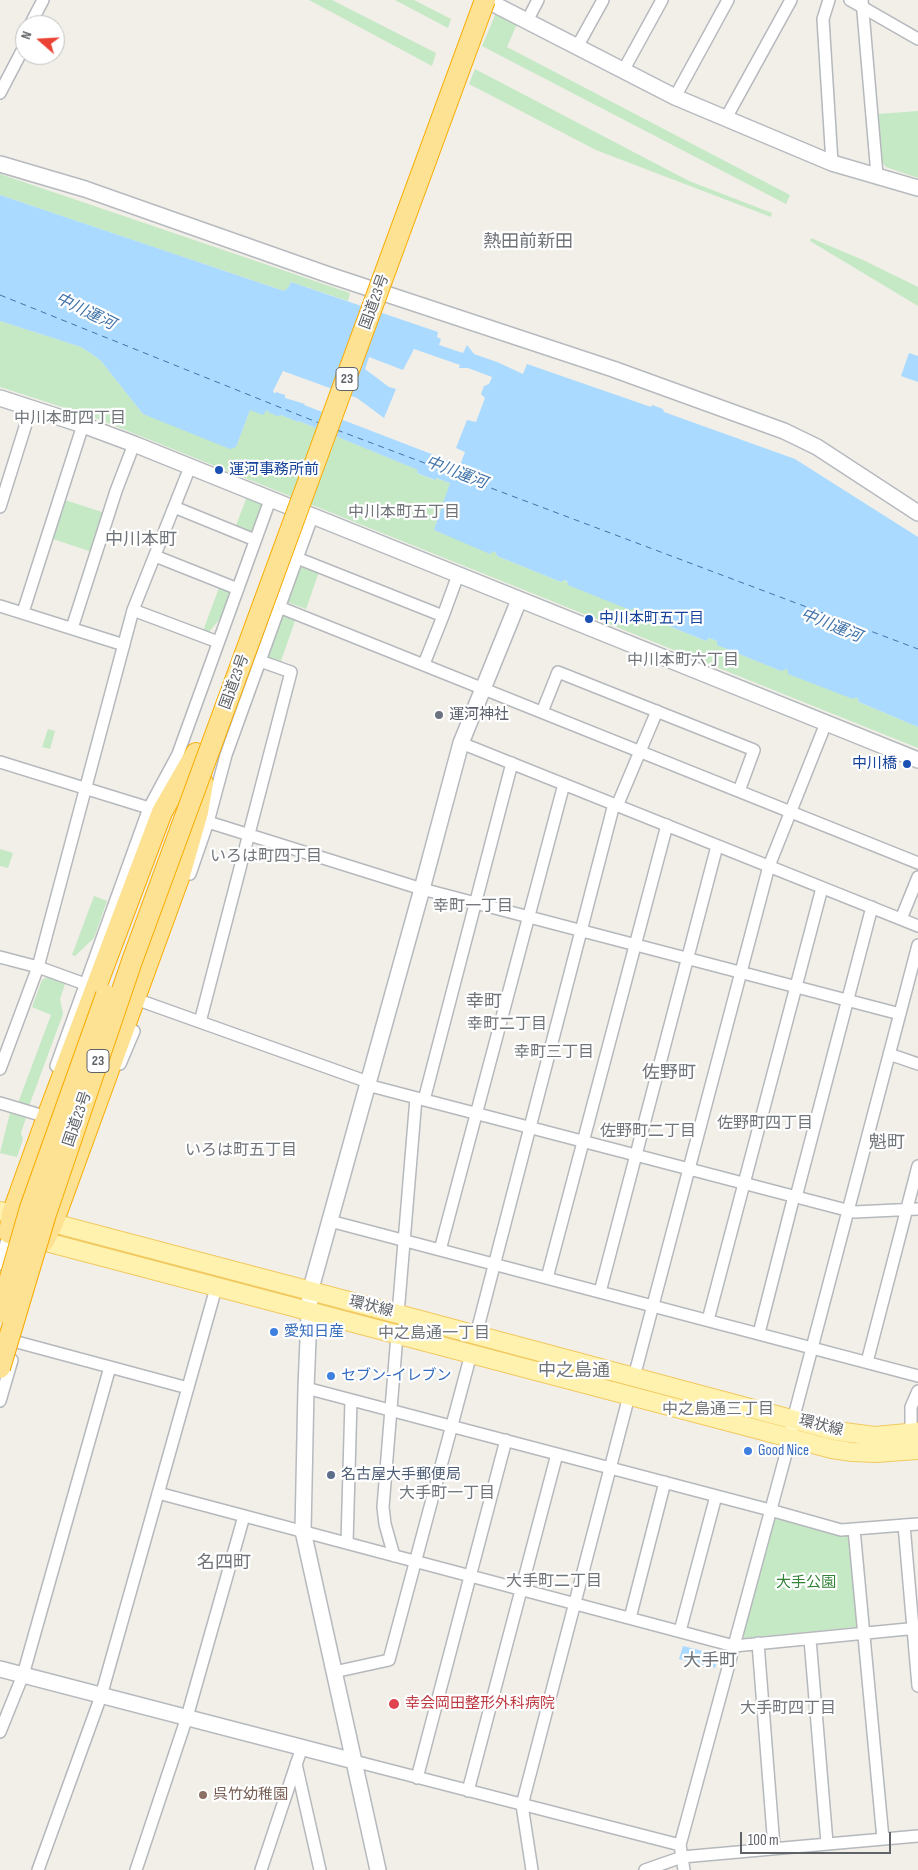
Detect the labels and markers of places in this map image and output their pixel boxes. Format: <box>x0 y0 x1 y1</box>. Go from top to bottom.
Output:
place label: 運河事務所前 <box>229 461 319 479</box>
marker: 運河事務所前 <box>213 464 225 476</box>
place label: 中川本町五丁目 <box>599 610 704 628</box>
marker: 中川本町五丁目 <box>583 613 595 625</box>
place label: 運河神社 <box>449 706 509 724</box>
marker: 運河神社 <box>433 709 445 721</box>
place label: 中川橋 <box>852 755 897 773</box>
marker: 中川橋 <box>901 758 913 770</box>
place label: 愛知日産 <box>284 1323 344 1341</box>
marker: 愛知日産 <box>268 1326 280 1338</box>
place label: セブン-イレブン <box>341 1367 452 1385</box>
marker: セブン-イレブン <box>325 1370 337 1382</box>
place label: Good Nice <box>758 1442 809 1460</box>
marker: Good Nice <box>742 1445 754 1457</box>
place label: 名古屋大手郵便局 <box>341 1466 461 1484</box>
marker: 名古屋大手郵便局 <box>325 1469 337 1481</box>
place label: 幸会岡田整形外科病院 <box>405 1695 555 1713</box>
marker: 幸会岡田整形外科病院 <box>387 1697 401 1711</box>
place label: 呉竹幼稚園 <box>213 1786 288 1804</box>
marker: 呉竹幼稚園 <box>197 1789 209 1801</box>

